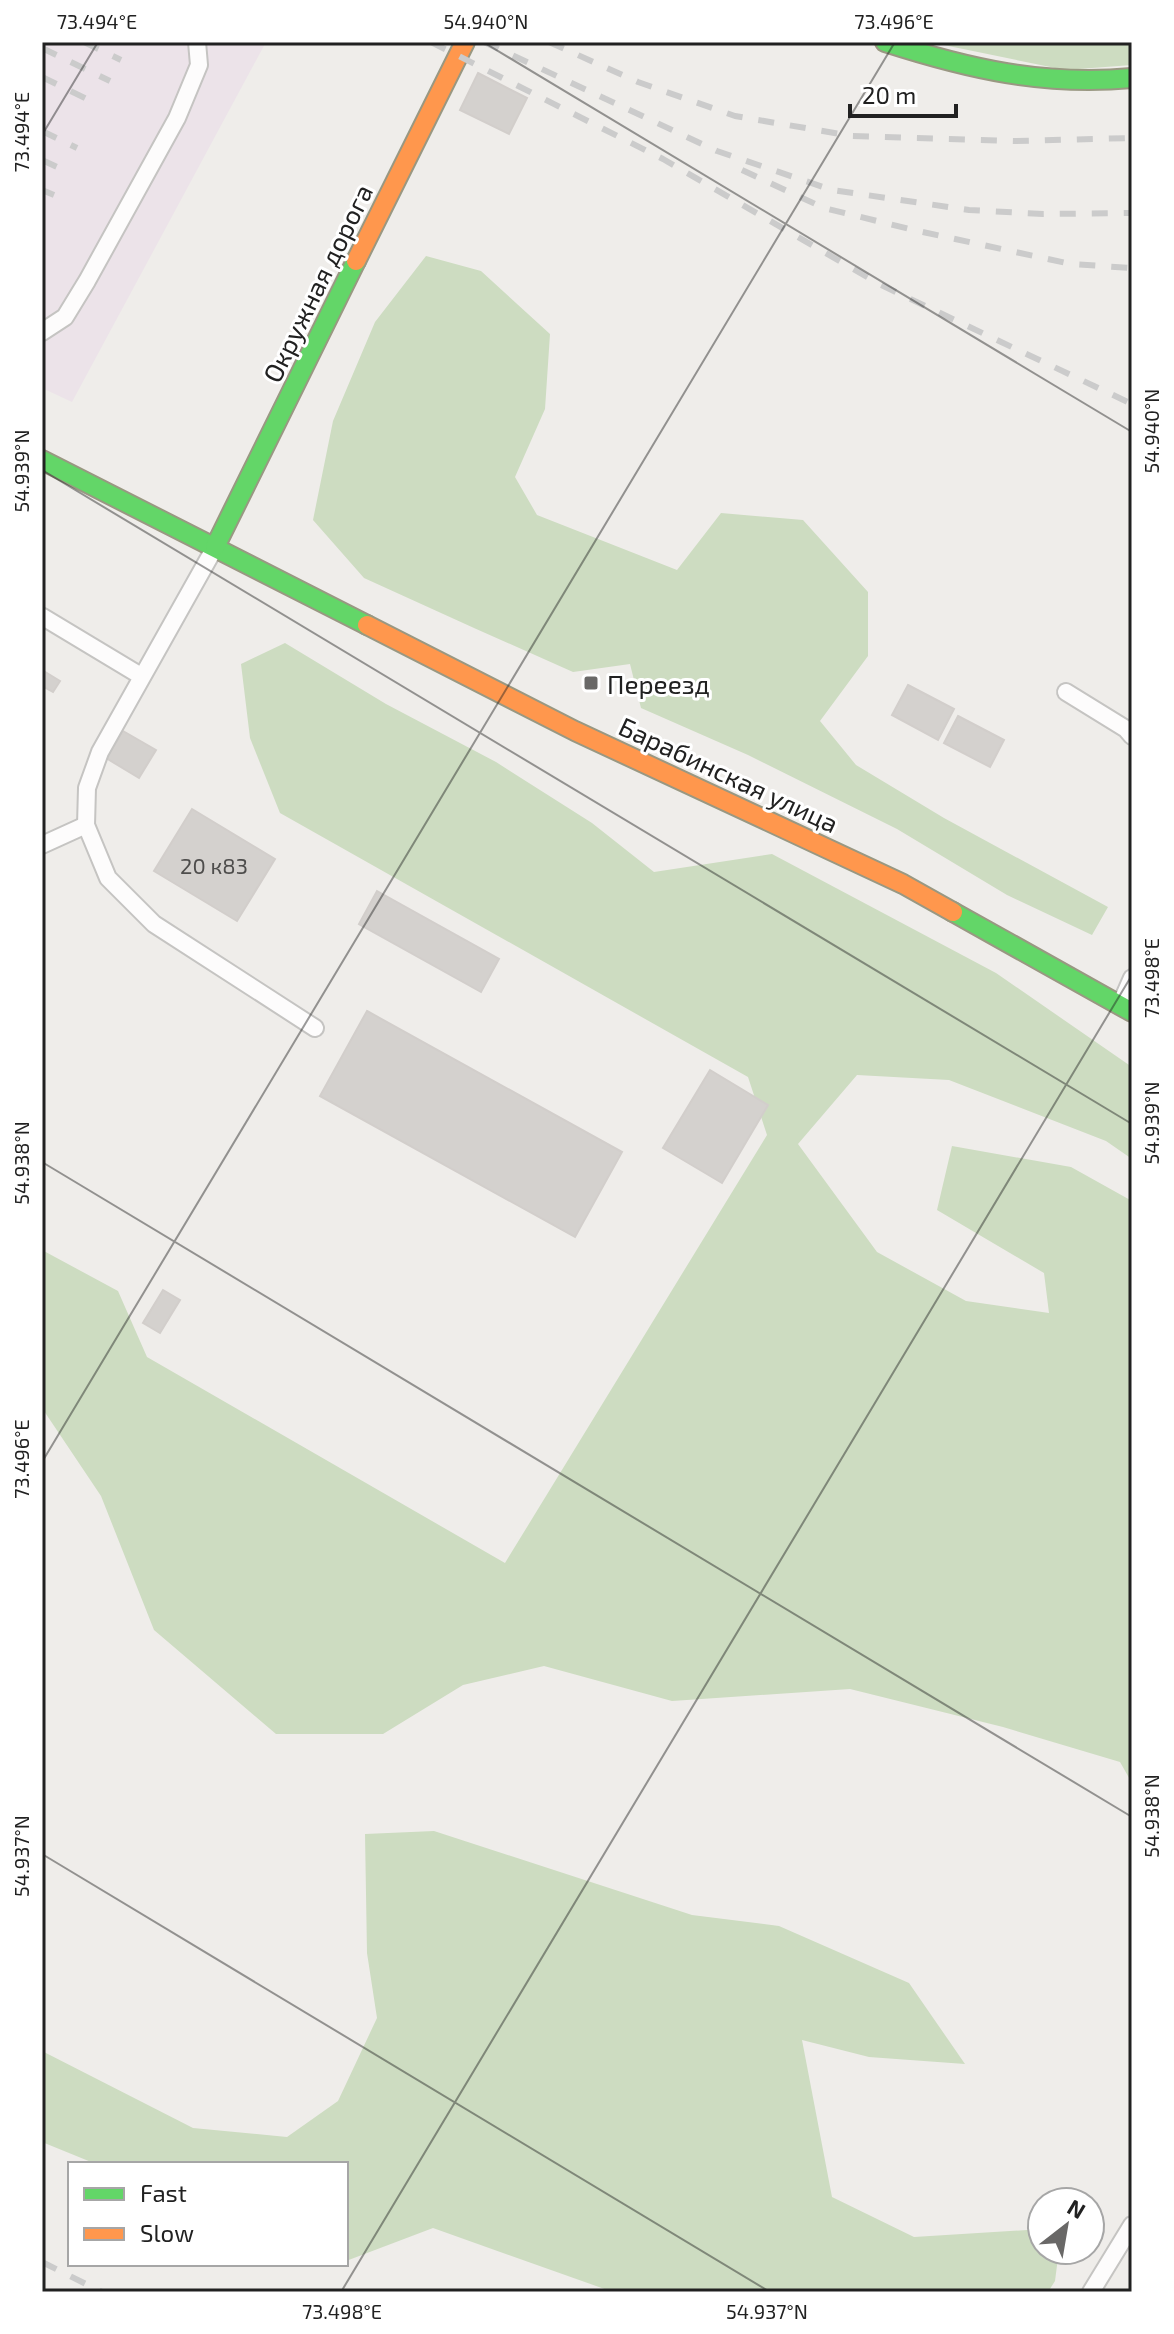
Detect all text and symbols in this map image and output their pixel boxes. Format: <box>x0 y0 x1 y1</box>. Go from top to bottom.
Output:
text: 73.494°E <box>57 9 137 33</box>
text: 54.940°N <box>444 9 528 33</box>
text: 73.496°E <box>854 9 934 33</box>
scale bar <box>850 68 956 118</box>
text: 20 m <box>862 80 916 109</box>
text: 73.494°E <box>9 92 33 172</box>
street label: Окружная дорога <box>256 179 379 388</box>
text: 54.940°N <box>1139 389 1163 473</box>
text: 54.939°N <box>9 430 33 512</box>
place label: Переезд <box>607 668 710 699</box>
marker: Переезд <box>582 674 600 692</box>
street label: Барабинская улица <box>614 710 844 839</box>
house number: 20 к83 <box>180 852 248 878</box>
text: 73.498°E <box>1139 938 1163 1018</box>
text: 54.939°N <box>1139 1082 1163 1164</box>
text: 54.938°N <box>9 1121 33 1205</box>
text: 73.496°E <box>9 1419 33 1499</box>
text: 54.938°N <box>1139 1774 1163 1858</box>
text: 54.937°N <box>9 1815 33 1897</box>
legend <box>68 2162 348 2266</box>
text: Fast <box>140 2178 187 2207</box>
north arrow <box>1026 2186 1106 2266</box>
text: N <box>1063 2193 1090 2223</box>
text: Slow <box>140 2218 194 2247</box>
text: 73.498°E <box>302 2299 382 2323</box>
text: 54.937°N <box>726 2299 808 2323</box>

